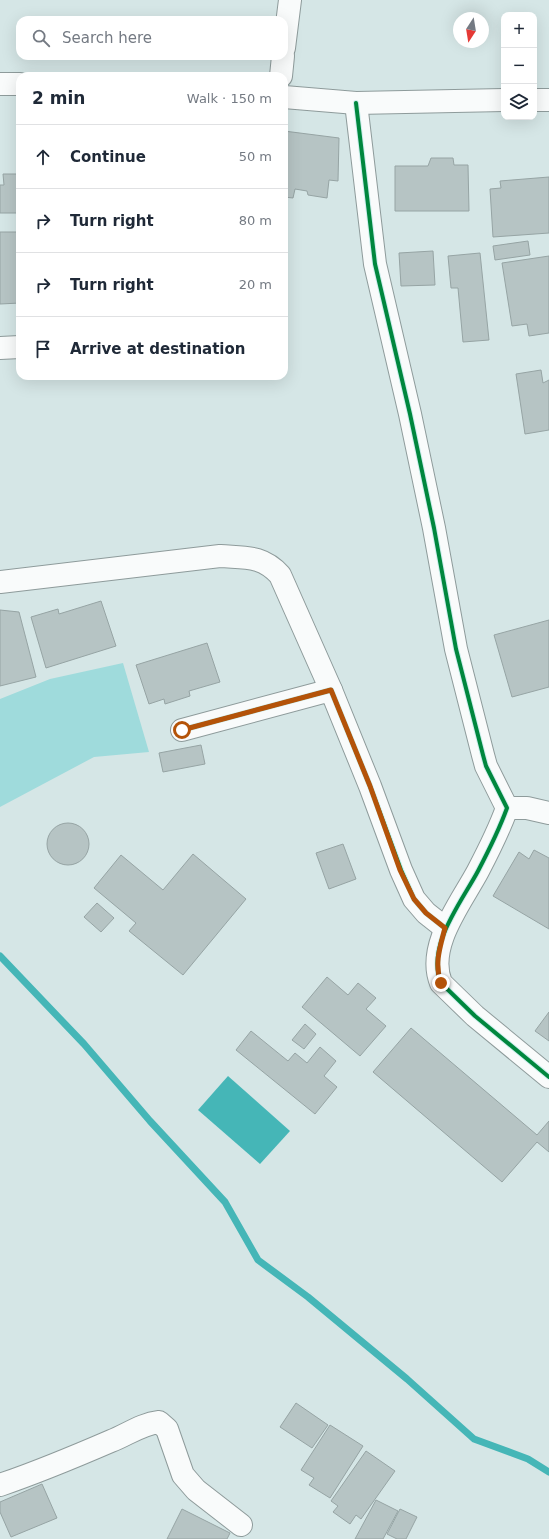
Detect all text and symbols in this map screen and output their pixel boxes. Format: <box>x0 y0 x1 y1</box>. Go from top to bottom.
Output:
north arrow <box>453 12 489 48</box>
map controls <box>501 12 537 120</box>
button: + <box>501 12 537 48</box>
search box <box>16 16 288 60</box>
icon: search <box>30 27 52 49</box>
text: Search here <box>62 29 152 47</box>
button: − <box>501 48 537 84</box>
button: layers <box>501 84 537 120</box>
text: 2 min <box>32 88 85 108</box>
text: Walk · 150 m <box>187 91 272 106</box>
icon: ahead <box>32 146 54 168</box>
text: Continue <box>70 148 146 166</box>
text: 50 m <box>239 149 272 164</box>
icon: right <box>32 210 54 232</box>
text: Turn right <box>70 212 154 230</box>
text: 80 m <box>239 213 272 228</box>
icon: right <box>32 274 54 296</box>
text: Turn right <box>70 276 154 294</box>
text: 20 m <box>239 277 272 292</box>
icon: arrive <box>32 338 54 360</box>
text: Arrive at destination <box>70 340 245 358</box>
route start <box>173 721 191 739</box>
route end <box>432 974 450 992</box>

